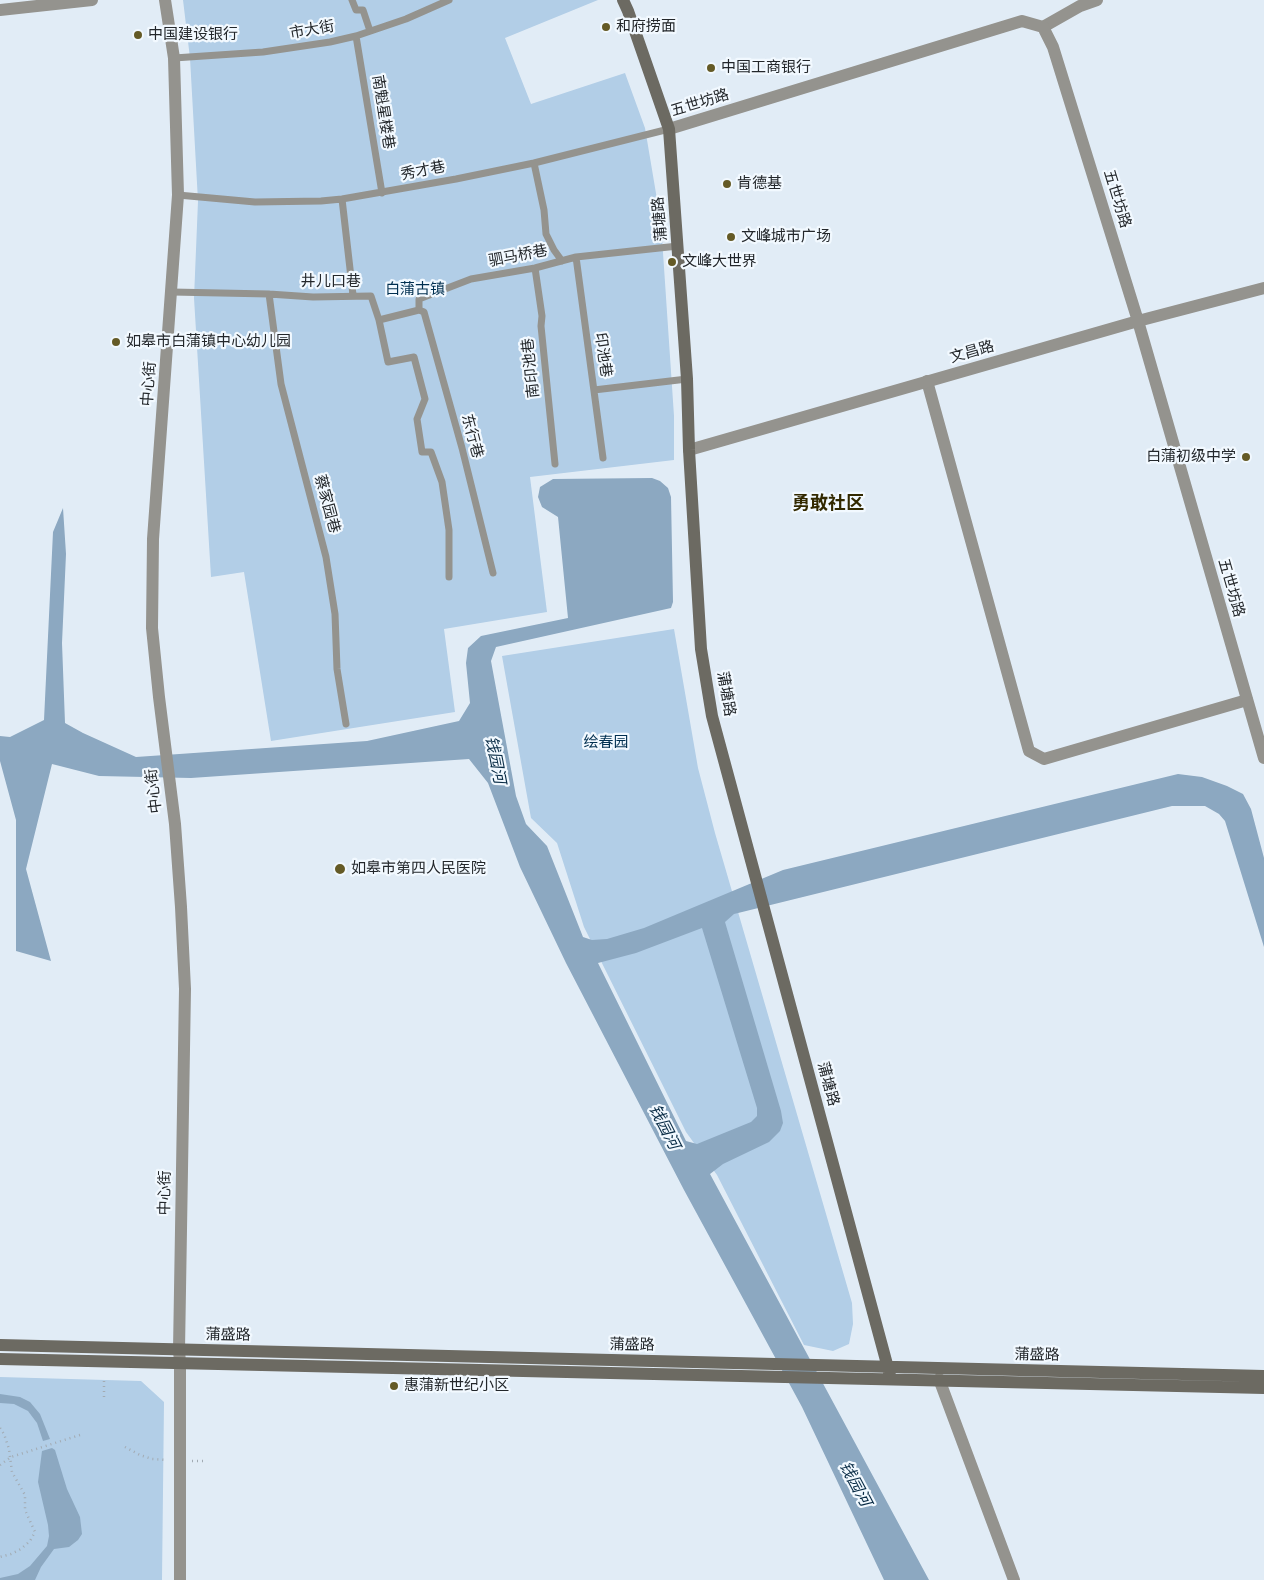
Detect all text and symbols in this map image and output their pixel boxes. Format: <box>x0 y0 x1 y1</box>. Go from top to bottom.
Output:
street label: 市大街 <box>288 17 336 43</box>
place label: 和府捞面 <box>616 18 676 36</box>
marker: 和府捞面 <box>600 21 612 33</box>
place label: 中国建设银行 <box>148 26 238 44</box>
marker: 中国建设银行 <box>132 29 144 41</box>
place label: 中国工商银行 <box>721 59 811 77</box>
marker: 中国工商银行 <box>705 62 717 74</box>
street label: 南魁星楼巷 <box>368 74 398 150</box>
street label: 五世坊路 <box>669 86 731 120</box>
street label: 秀才巷 <box>399 158 447 184</box>
street label: 五世坊路 <box>1100 168 1134 230</box>
place label: 肯德基 <box>737 175 782 193</box>
marker: 肯德基 <box>721 178 733 190</box>
street label: 蒲塘路 <box>649 196 671 242</box>
place label: 文峰城市广场 <box>741 228 831 246</box>
marker: 文峰城市广场 <box>725 231 737 243</box>
street label: 驷马桥巷 <box>487 241 549 271</box>
place label: 文峰大世界 <box>682 253 757 271</box>
marker: 文峰大世界 <box>666 256 678 268</box>
street label: 井儿口巷 <box>301 273 361 291</box>
park label: 白蒲古镇 <box>385 281 445 299</box>
street label: 印池巷 <box>591 331 615 379</box>
place label: 如皋市白蒲镇中心幼儿园 <box>126 333 291 351</box>
marker: 如皋市白蒲镇中心幼儿园 <box>110 336 122 348</box>
street label: 南印池巷 <box>519 337 543 399</box>
street label: 文昌路 <box>948 337 996 367</box>
street label: 中心街 <box>138 361 160 407</box>
street label: 东行巷 <box>457 412 487 460</box>
place label: 白蒲初级中学 <box>1146 448 1236 466</box>
marker: 白蒲初级中学 <box>1240 451 1252 463</box>
street label: 蔡家园巷 <box>311 473 343 535</box>
district label: 勇敢社区 <box>792 493 864 515</box>
street label: 五世坊路 <box>1214 557 1248 619</box>
street label: 蒲塘路 <box>713 670 739 718</box>
park label: 绘春园 <box>584 734 628 752</box>
water label: 钱园河 <box>481 735 509 785</box>
street label: 中心街 <box>142 768 166 814</box>
place label: 如皋市第四人民医院 <box>351 860 486 878</box>
marker: 如皋市第四人民医院 <box>333 862 347 876</box>
street label: 蒲塘路 <box>813 1060 843 1108</box>
water label: 钱园河 <box>645 1101 683 1153</box>
street label: 中心街 <box>156 1170 174 1216</box>
street label: 蒲盛路 <box>205 1326 251 1344</box>
street label: 蒲盛路 <box>609 1336 655 1354</box>
street label: 蒲盛路 <box>1014 1346 1060 1364</box>
place label: 惠蒲新世纪小区 <box>404 1377 509 1395</box>
marker: 惠蒲新世纪小区 <box>388 1380 400 1392</box>
water label: 钱园河 <box>835 1458 875 1510</box>

